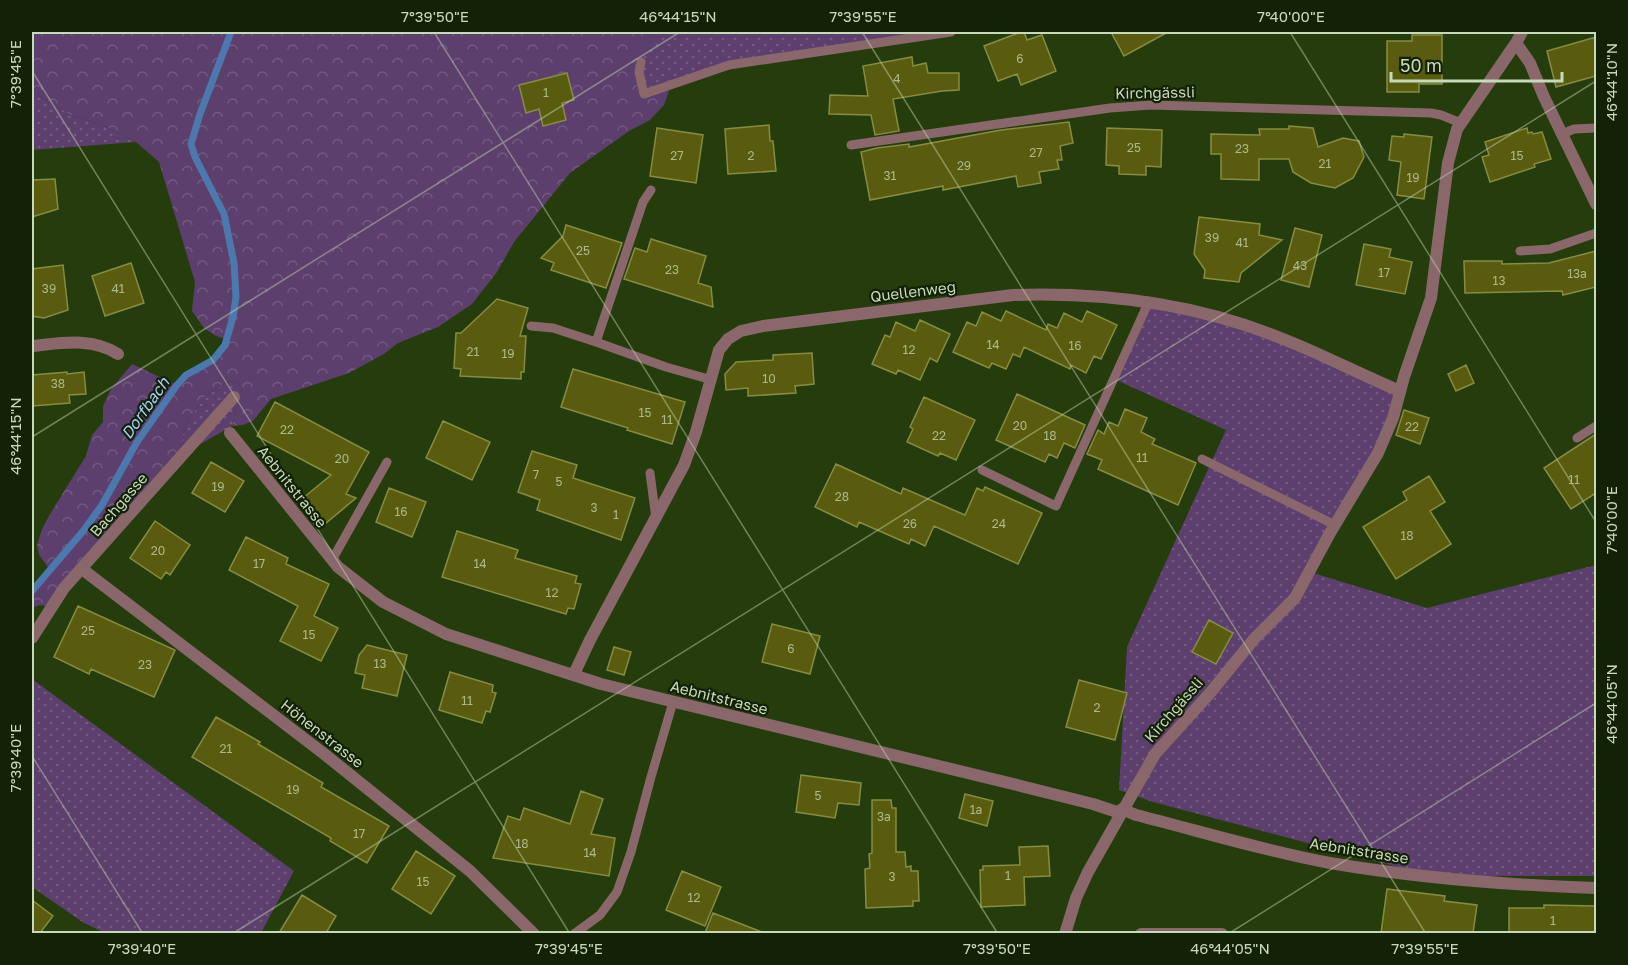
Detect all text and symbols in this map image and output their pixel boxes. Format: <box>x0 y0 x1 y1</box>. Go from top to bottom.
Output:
text: 7°39'50"E <box>401 7 469 25</box>
text: 46°44'15"N <box>639 7 717 25</box>
text: 7°39'55"E <box>829 7 897 25</box>
text: 7°40'00"E <box>1257 7 1325 25</box>
text: 7°39'45"E <box>6 40 24 108</box>
text: 46°44'10"N <box>1602 43 1620 121</box>
scale bar <box>1391 45 1562 83</box>
house number: 6 <box>1016 51 1024 66</box>
text: 50 m <box>1400 54 1442 76</box>
house number: 4 <box>893 71 901 86</box>
street label: Kirchgässli <box>1115 82 1195 102</box>
house number: 1 <box>543 85 549 100</box>
house number: 25 <box>1127 140 1141 155</box>
house number: 23 <box>1235 141 1249 156</box>
house number: 27 <box>1029 145 1043 160</box>
house number: 27 <box>670 148 684 163</box>
house number: 2 <box>748 148 755 163</box>
house number: 15 <box>1511 148 1523 163</box>
house number: 21 <box>1319 156 1332 171</box>
house number: 29 <box>957 158 971 173</box>
house number: 31 <box>884 168 897 183</box>
house number: 19 <box>1406 170 1420 185</box>
house number: 39 <box>1205 230 1219 245</box>
house number: 41 <box>1235 235 1249 250</box>
house number: 25 <box>576 243 590 258</box>
house number: 43 <box>1293 258 1307 273</box>
house number: 23 <box>665 262 679 277</box>
house number: 17 <box>1378 265 1390 280</box>
house number: 13a <box>1567 266 1587 281</box>
house number: 13 <box>1493 273 1505 288</box>
street label: Quellenweg <box>869 277 957 305</box>
house number: 39 <box>42 281 56 296</box>
house number: 41 <box>111 281 125 296</box>
house number: 14 <box>986 337 1000 352</box>
house number: 16 <box>1068 338 1082 353</box>
house number: 12 <box>903 342 915 357</box>
house number: 21 <box>467 344 480 359</box>
house number: 19 <box>501 346 515 361</box>
house number: 10 <box>762 371 776 386</box>
water label: Dorfbach <box>117 372 174 443</box>
house number: 38 <box>51 376 65 391</box>
text: 46°44'15"N <box>6 397 24 475</box>
house number: 15 <box>639 405 651 420</box>
house number: 11 <box>661 412 673 427</box>
house number: 20 <box>1013 418 1027 433</box>
house number: 22 <box>1405 419 1419 434</box>
house number: 22 <box>280 422 294 437</box>
house number: 22 <box>932 428 946 443</box>
house number: 18 <box>1043 428 1057 443</box>
street label: Aebnitstrasse <box>254 442 331 531</box>
house number: 11 <box>1136 450 1148 465</box>
house number: 20 <box>335 451 349 466</box>
house number: 7 <box>533 467 539 482</box>
street label: Bachgasse <box>86 469 151 540</box>
house number: 11 <box>1568 472 1580 487</box>
house number: 5 <box>556 474 563 489</box>
house number: 19 <box>211 479 225 494</box>
text: 7°40'00"E <box>1602 486 1620 554</box>
house number: 28 <box>835 489 849 504</box>
house number: 3 <box>590 500 598 515</box>
house number: 16 <box>394 504 408 519</box>
house number: 1 <box>613 507 619 522</box>
house number: 26 <box>903 516 917 531</box>
house number: 24 <box>992 516 1006 531</box>
house number: 18 <box>1400 528 1414 543</box>
house number: 20 <box>151 543 165 558</box>
house number: 17 <box>253 556 265 571</box>
house number: 14 <box>473 556 487 571</box>
house number: 12 <box>546 585 558 600</box>
house number: 25 <box>81 623 95 638</box>
house number: 15 <box>303 627 315 642</box>
house number: 6 <box>787 641 795 656</box>
house number: 13 <box>374 656 386 671</box>
house number: 23 <box>138 657 152 672</box>
text: 46°44'05"N <box>1602 664 1620 744</box>
street label: Kirchgässli <box>1140 673 1206 745</box>
street label: Aebnitstrasse <box>669 676 770 718</box>
house number: 11 <box>461 693 473 708</box>
street label: Höhenstrasse <box>278 695 368 771</box>
house number: 2 <box>1094 700 1101 715</box>
text: 7°39'40"E <box>6 724 24 792</box>
house number: 21 <box>220 741 233 756</box>
house number: 19 <box>286 782 300 797</box>
house number: 5 <box>815 788 822 803</box>
house number: 1a <box>970 802 982 817</box>
house number: 3a <box>877 809 891 824</box>
house number: 17 <box>353 826 365 841</box>
street label: Aebnitstrasse <box>1308 833 1410 867</box>
house number: 18 <box>515 836 529 851</box>
house number: 14 <box>583 845 597 860</box>
house number: 1 <box>1005 868 1011 883</box>
house number: 3 <box>888 869 896 884</box>
house number: 15 <box>417 874 429 889</box>
house number: 12 <box>688 890 700 905</box>
house number: 1 <box>1550 913 1556 928</box>
text: 7°39'40"E <box>108 939 176 957</box>
text: 7°39'45"E <box>535 939 603 957</box>
text: 7°39'50"E <box>963 939 1031 957</box>
text: 46°44'05"N <box>1190 939 1270 957</box>
text: 7°39'55"E <box>1391 939 1459 957</box>

